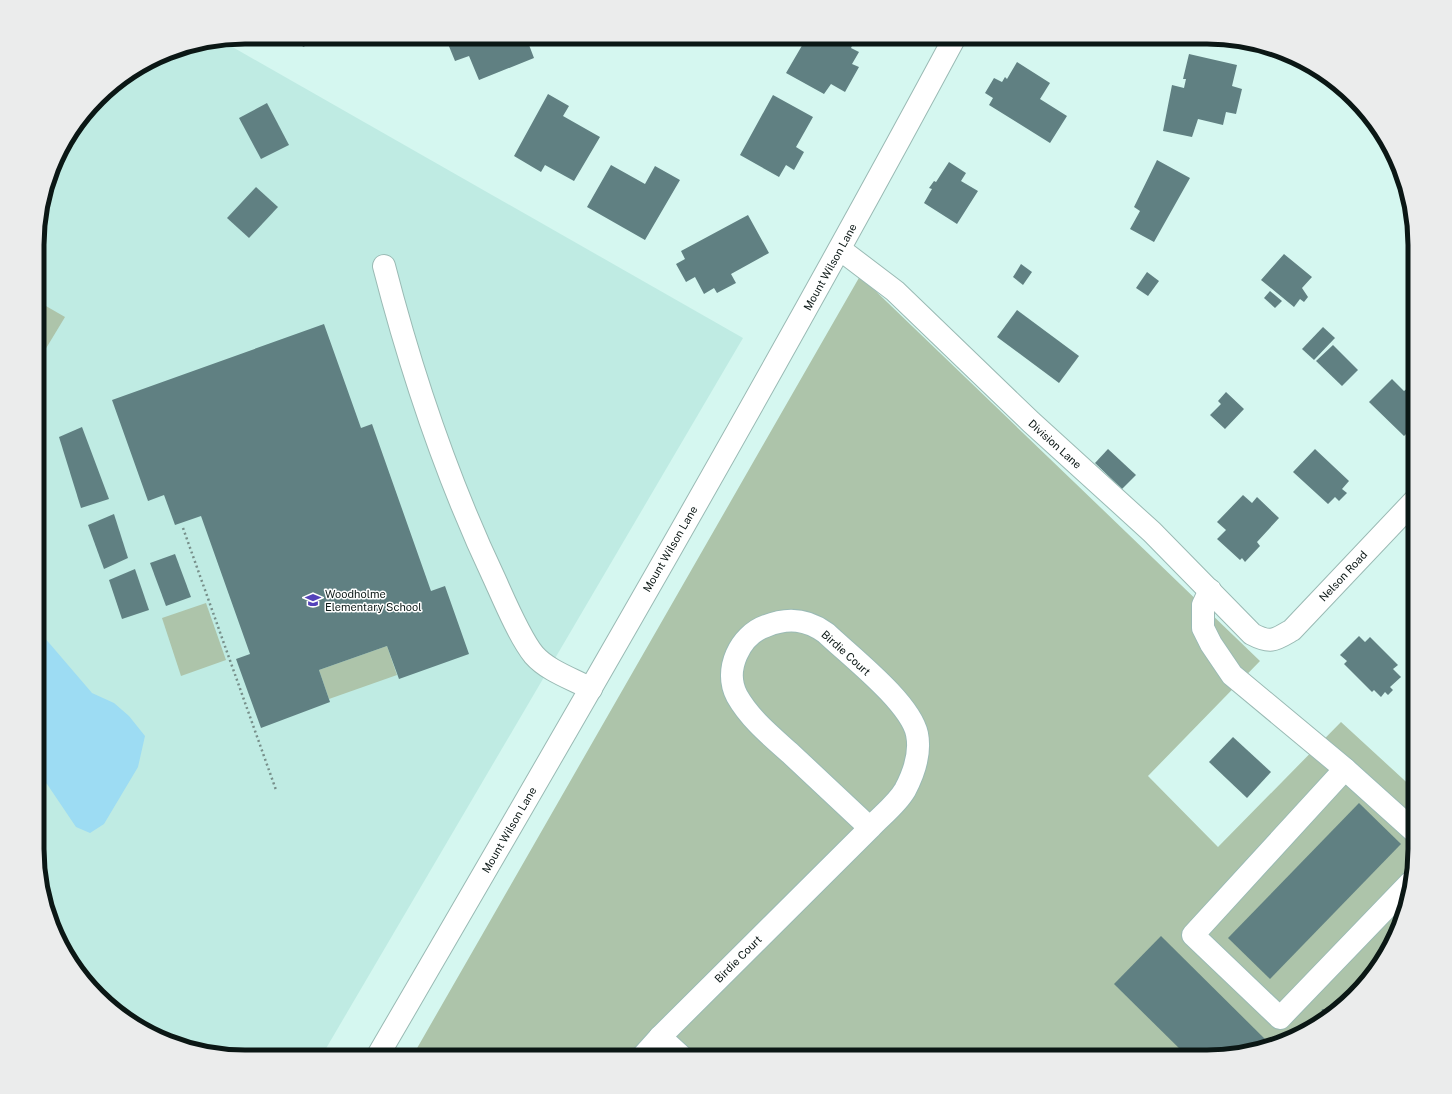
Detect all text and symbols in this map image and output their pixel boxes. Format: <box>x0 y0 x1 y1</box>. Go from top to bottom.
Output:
street label: Mount Wilson Lane <box>801 222 859 312</box>
street label: Division Lane <box>1026 417 1084 471</box>
street label: Mount Wilson Lane <box>640 504 700 594</box>
street label: Nelson Road <box>1317 548 1369 604</box>
place label: Woodholme Elementary School <box>325 588 422 613</box>
school or university icon: Woodholme Elementary School <box>304 591 322 609</box>
street label: Birdie Court <box>819 628 873 678</box>
street label: Mount Wilson Lane <box>479 785 539 875</box>
street label: Birdie Court <box>712 933 764 985</box>

